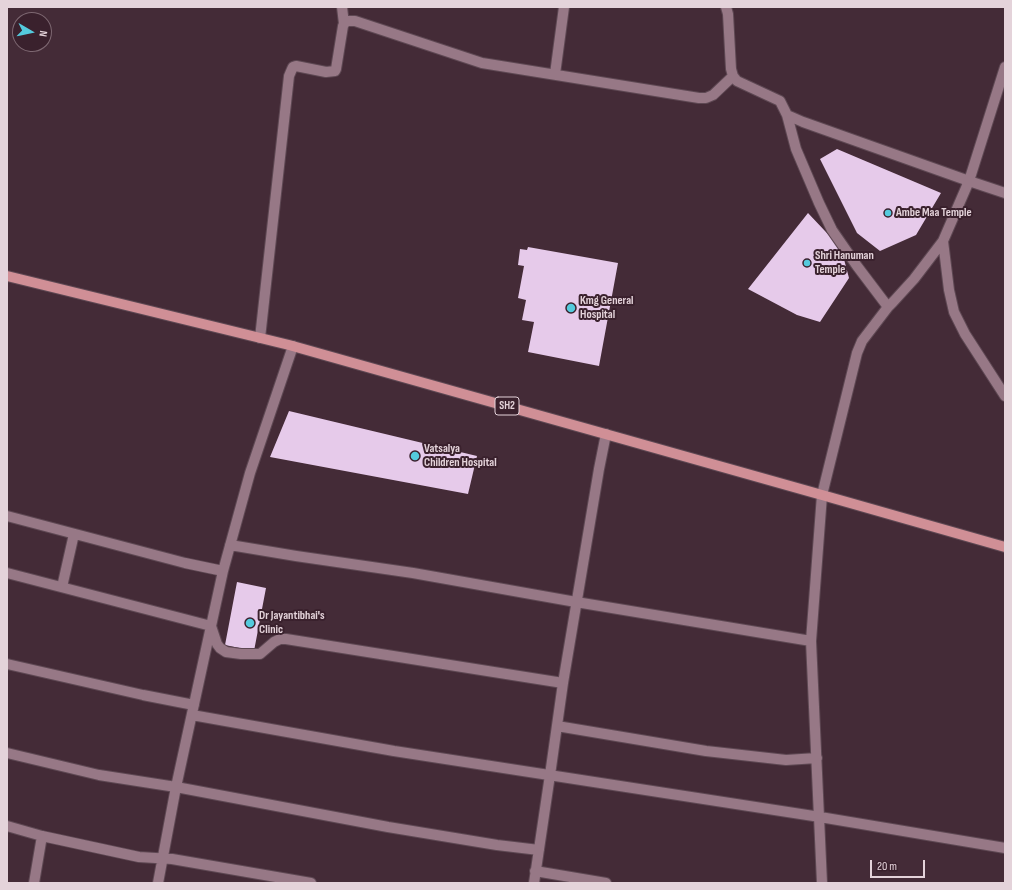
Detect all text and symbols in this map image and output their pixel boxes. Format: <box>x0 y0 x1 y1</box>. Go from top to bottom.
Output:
north arrow <box>12 12 52 52</box>
text: N <box>36 30 50 38</box>
place label: Ambe Maa Temple <box>896 206 972 220</box>
marker: Ambe Maa Temple <box>883 208 893 218</box>
place label: Shri Hanuman Temple <box>815 249 874 277</box>
marker: Shri Hanuman Temple <box>802 258 812 268</box>
place label: Kmg General Hospital <box>580 294 633 322</box>
marker: Kmg General Hospital <box>565 302 577 314</box>
road number: SH2 <box>495 397 519 415</box>
place label: Vatsalya Children Hospital <box>424 442 497 470</box>
marker: Vatsalya Children Hospital <box>409 450 421 462</box>
place label: Dr Jayantibhai's Clinic <box>259 609 325 637</box>
marker: Dr Jayantibhai's Clinic <box>244 617 256 629</box>
scale bar <box>872 852 927 878</box>
text: 20 m <box>877 859 897 874</box>

